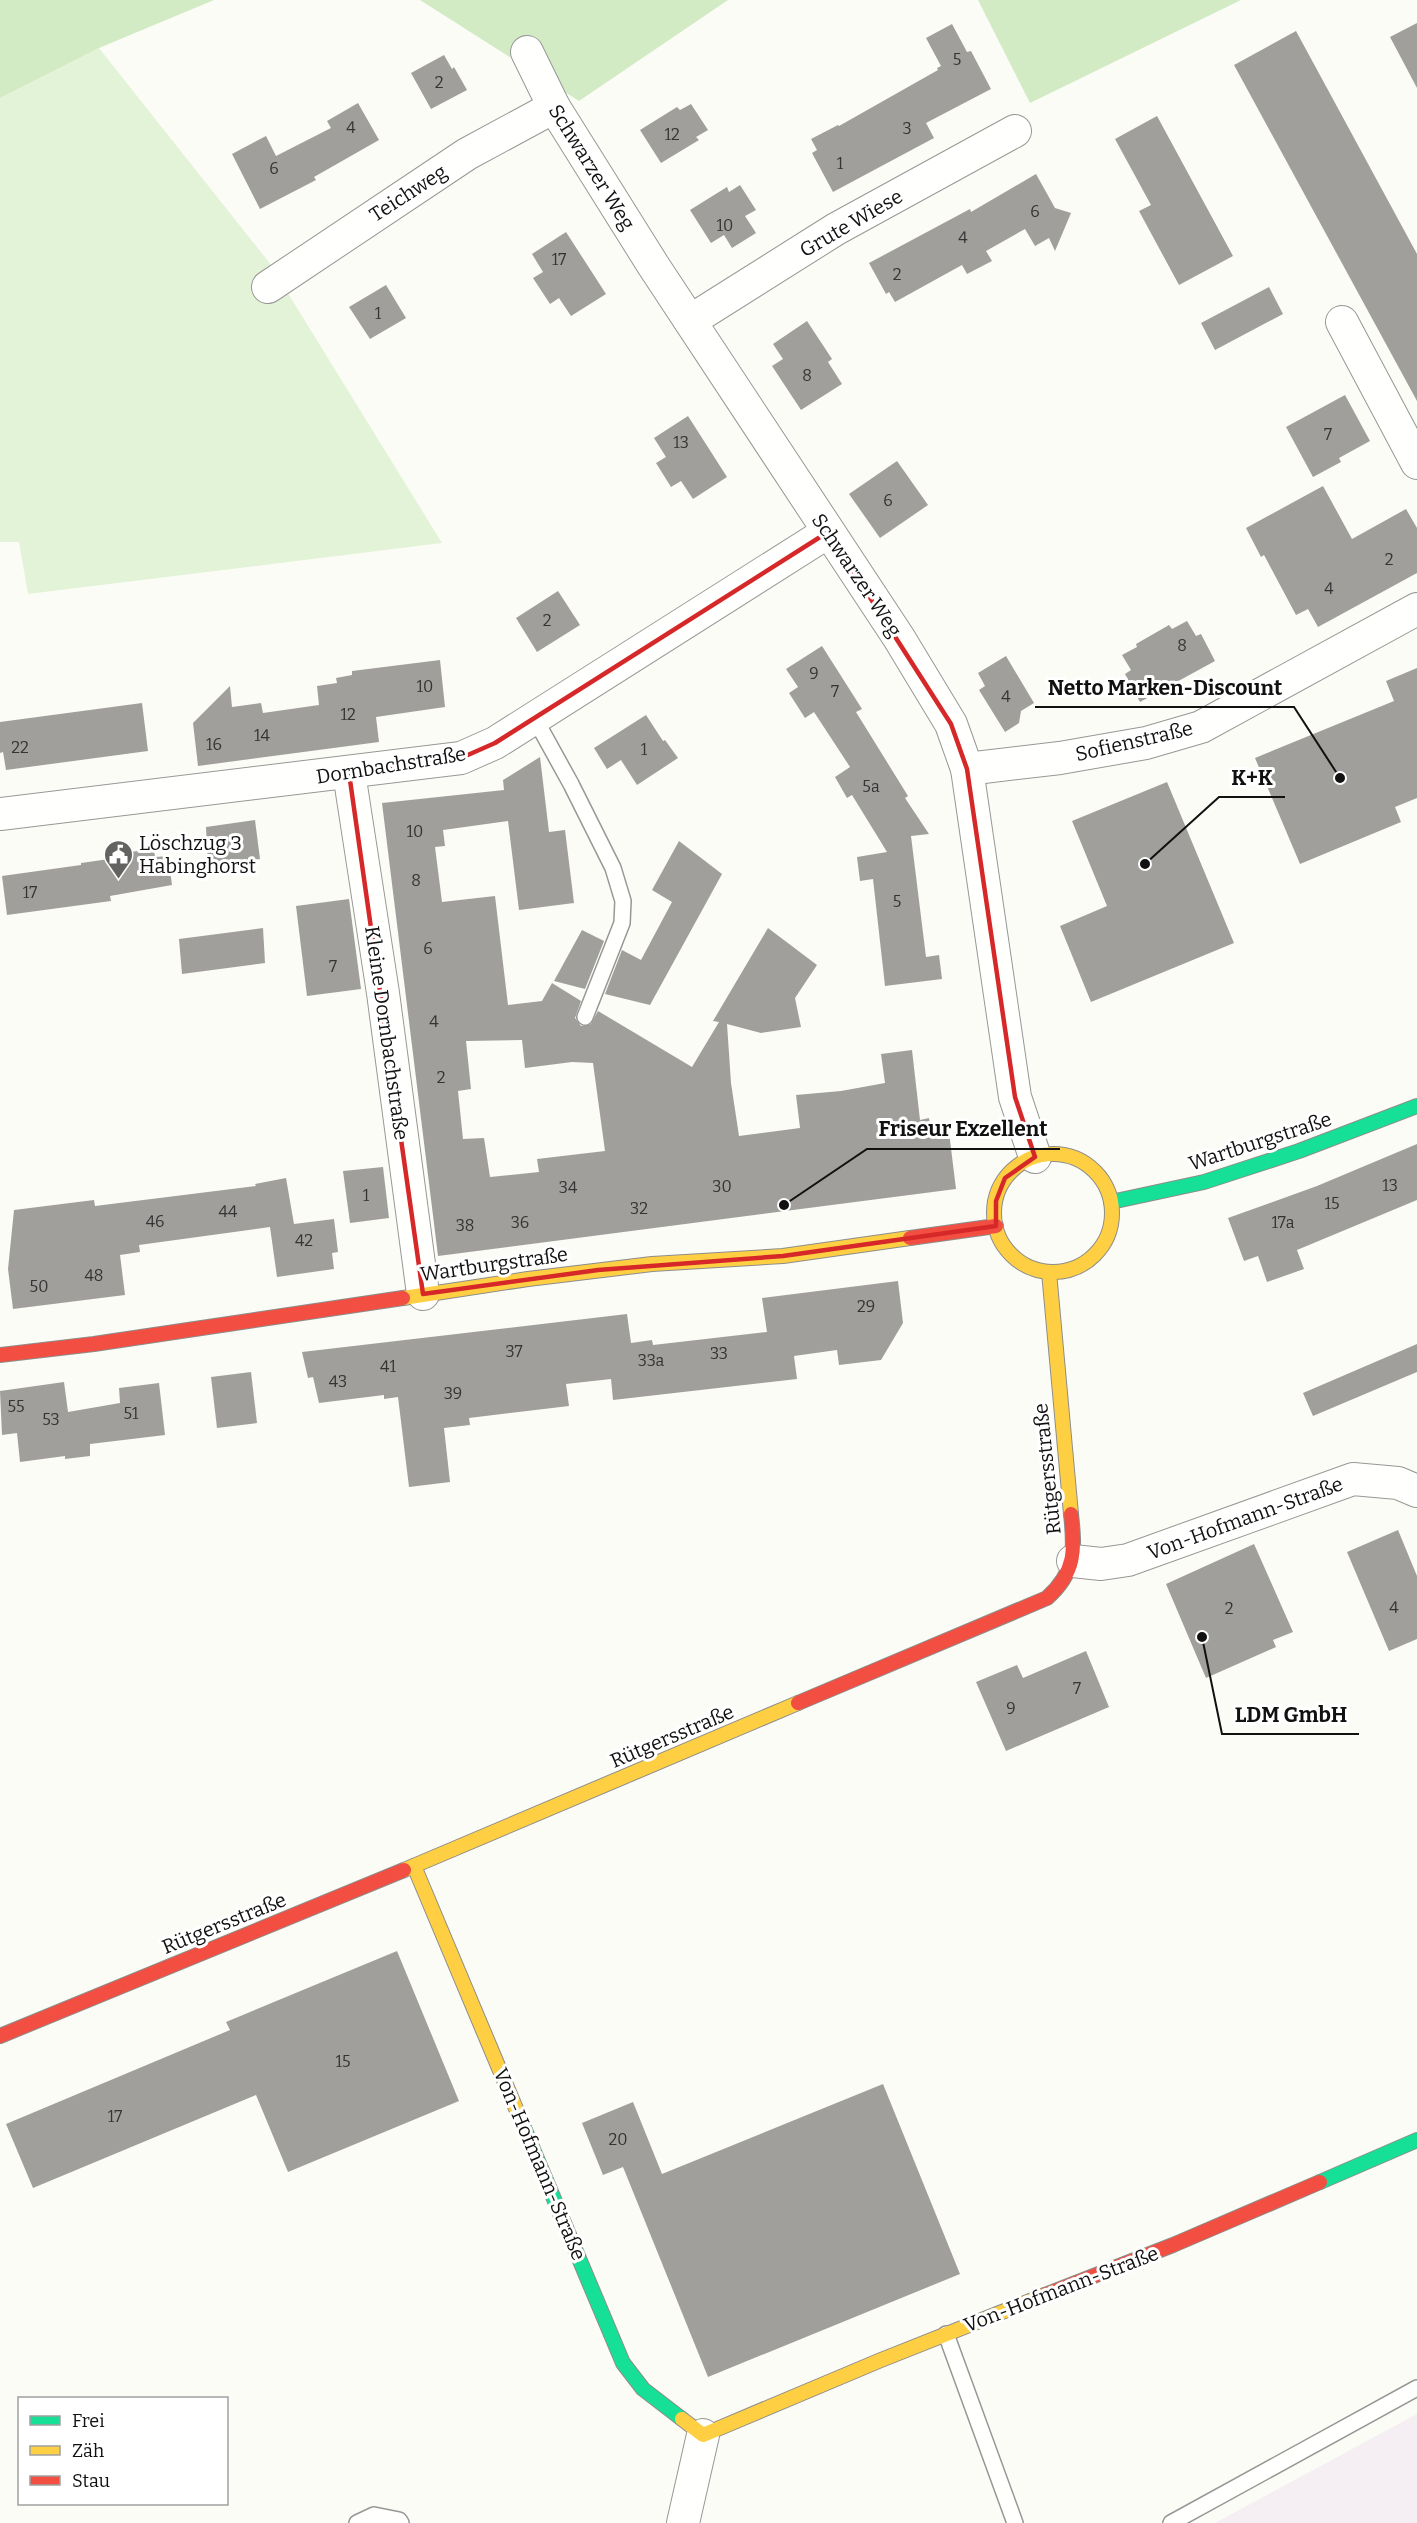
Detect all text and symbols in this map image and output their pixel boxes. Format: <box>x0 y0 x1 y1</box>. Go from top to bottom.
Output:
house number: 5 <box>953 50 961 69</box>
house number: 2 <box>435 73 443 92</box>
street label: Schwarzer Weg <box>544 100 640 234</box>
house number: 4 <box>346 118 356 137</box>
house number: 3 <box>902 119 912 138</box>
house number: 12 <box>664 125 680 144</box>
house number: 1 <box>837 154 844 173</box>
house number: 6 <box>269 159 279 178</box>
street label: Teichweg <box>365 159 451 227</box>
street label: Grute Wiese <box>795 184 907 262</box>
house number: 6 <box>1030 202 1040 221</box>
house number: 10 <box>717 216 733 235</box>
house number: 4 <box>958 228 968 247</box>
house number: 17 <box>552 250 566 269</box>
house number: 2 <box>893 265 901 284</box>
house number: 1 <box>375 304 382 323</box>
house number: 8 <box>802 366 812 385</box>
house number: 7 <box>1324 425 1332 444</box>
house number: 13 <box>673 433 689 452</box>
house number: 6 <box>883 491 893 510</box>
street label: Schwarzer Weg <box>807 509 907 641</box>
house number: 2 <box>1385 550 1393 569</box>
house number: 4 <box>1324 579 1334 598</box>
house number: 2 <box>543 611 551 630</box>
house number: 8 <box>1177 636 1187 655</box>
house number: 9 <box>809 664 819 683</box>
callout: Netto Marken-Discount <box>1035 668 1294 707</box>
text: Netto Marken-Discount <box>1048 675 1283 701</box>
house number: 10 <box>417 677 433 696</box>
house number: 7 <box>831 682 839 701</box>
house number: 4 <box>1001 687 1011 706</box>
house number: 12 <box>340 705 356 724</box>
street label: Sofienstraße <box>1073 716 1195 766</box>
house number: 14 <box>254 726 271 745</box>
house number: 16 <box>206 735 222 754</box>
house number: 22 <box>11 738 29 757</box>
house number: 1 <box>641 740 648 759</box>
street label: Dornbachstraße <box>314 741 468 789</box>
callout: K+K <box>1219 758 1285 797</box>
text: K+K <box>1231 765 1273 791</box>
house number: 5a <box>862 777 880 796</box>
house number: 10 <box>407 822 423 841</box>
place label: Löschzug 3 Habinghorst <box>139 831 256 878</box>
public building icon: Löschzug 3 Habinghorst <box>102 838 134 880</box>
house number: 8 <box>411 871 421 890</box>
house number: 17 <box>23 883 37 902</box>
house number: 5 <box>893 892 901 911</box>
street label: Kleine Dornbachstraße <box>360 924 414 1142</box>
house number: 6 <box>423 939 433 958</box>
house number: 7 <box>329 957 337 976</box>
house number: 4 <box>429 1012 439 1031</box>
house number: 2 <box>437 1068 445 1087</box>
street label: Wartburgstraße <box>1186 1107 1334 1175</box>
callout: Friseur Exzellent <box>867 1110 1060 1149</box>
text: Friseur Exzellent <box>878 1116 1048 1142</box>
house number: 13 <box>1382 1176 1398 1195</box>
house number: 30 <box>712 1177 732 1196</box>
house number: 34 <box>559 1178 578 1197</box>
house number: 1 <box>363 1186 370 1205</box>
house number: 15 <box>1324 1194 1340 1213</box>
house number: 32 <box>630 1199 648 1218</box>
house number: 44 <box>219 1202 238 1221</box>
house number: 46 <box>146 1212 164 1231</box>
house number: 36 <box>511 1213 529 1232</box>
house number: 17a <box>1271 1213 1295 1232</box>
house number: 38 <box>456 1216 474 1235</box>
house number: 42 <box>295 1231 313 1250</box>
street label: Wartburgstraße <box>419 1242 569 1286</box>
house number: 48 <box>85 1266 103 1285</box>
house number: 50 <box>30 1277 48 1296</box>
house number: 29 <box>857 1297 875 1316</box>
house number: 37 <box>505 1342 523 1361</box>
house number: 33 <box>710 1344 728 1363</box>
house number: 33a <box>638 1351 664 1370</box>
house number: 41 <box>380 1357 396 1376</box>
house number: 43 <box>329 1372 347 1391</box>
house number: 39 <box>444 1384 462 1403</box>
house number: 55 <box>7 1397 25 1416</box>
street label: Rütgersstraße <box>1028 1402 1066 1536</box>
house number: 51 <box>124 1404 139 1423</box>
house number: 53 <box>42 1410 60 1429</box>
street label: Von-Hofmann-Straße <box>1144 1471 1346 1565</box>
house number: 4 <box>1389 1598 1399 1617</box>
house number: 2 <box>1225 1599 1233 1618</box>
house number: 7 <box>1073 1679 1081 1698</box>
callout: LDM GmbH <box>1222 1695 1359 1734</box>
street label: Rütgersstraße <box>607 1699 737 1773</box>
house number: 9 <box>1006 1699 1016 1718</box>
text: LDM GmbH <box>1235 1702 1347 1728</box>
street label: Rütgersstraße <box>158 1887 290 1959</box>
house number: 15 <box>335 2052 351 2071</box>
street label: Von-Hofmann-Straße <box>489 2064 591 2264</box>
house number: 17 <box>108 2107 122 2126</box>
house number: 20 <box>609 2130 627 2149</box>
street label: Von-Hofmann-Straße <box>960 2241 1162 2337</box>
legend <box>18 2397 228 2505</box>
text: Frei <box>72 2410 105 2432</box>
text: Zäh <box>72 2440 104 2462</box>
text: Stau <box>72 2470 110 2492</box>

